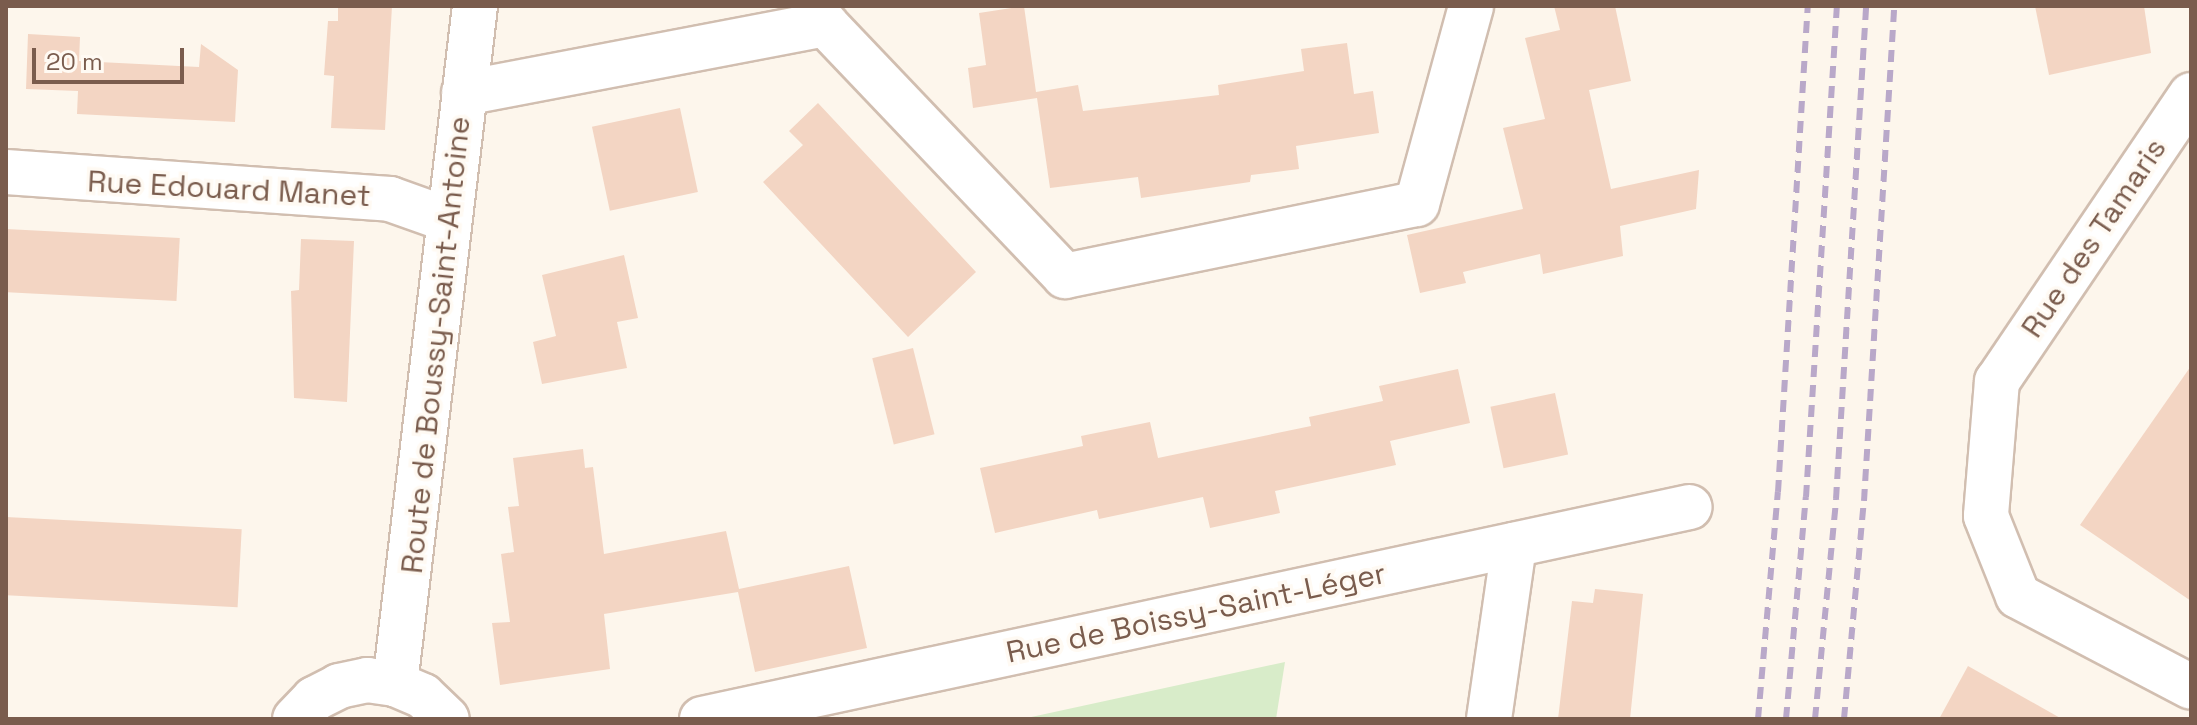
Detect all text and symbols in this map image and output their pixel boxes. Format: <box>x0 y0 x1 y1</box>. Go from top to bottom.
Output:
scale bar <box>36 32 188 82</box>
text: 20 m <box>46 46 103 77</box>
street label: Route de Boussy-Saint-Antoine <box>394 115 478 575</box>
street label: Rue des Tamaris <box>2014 131 2174 345</box>
street label: Rue Edouard Manet <box>87 164 371 214</box>
street label: Rue de Boissy-Saint-Léger <box>1003 555 1389 671</box>

